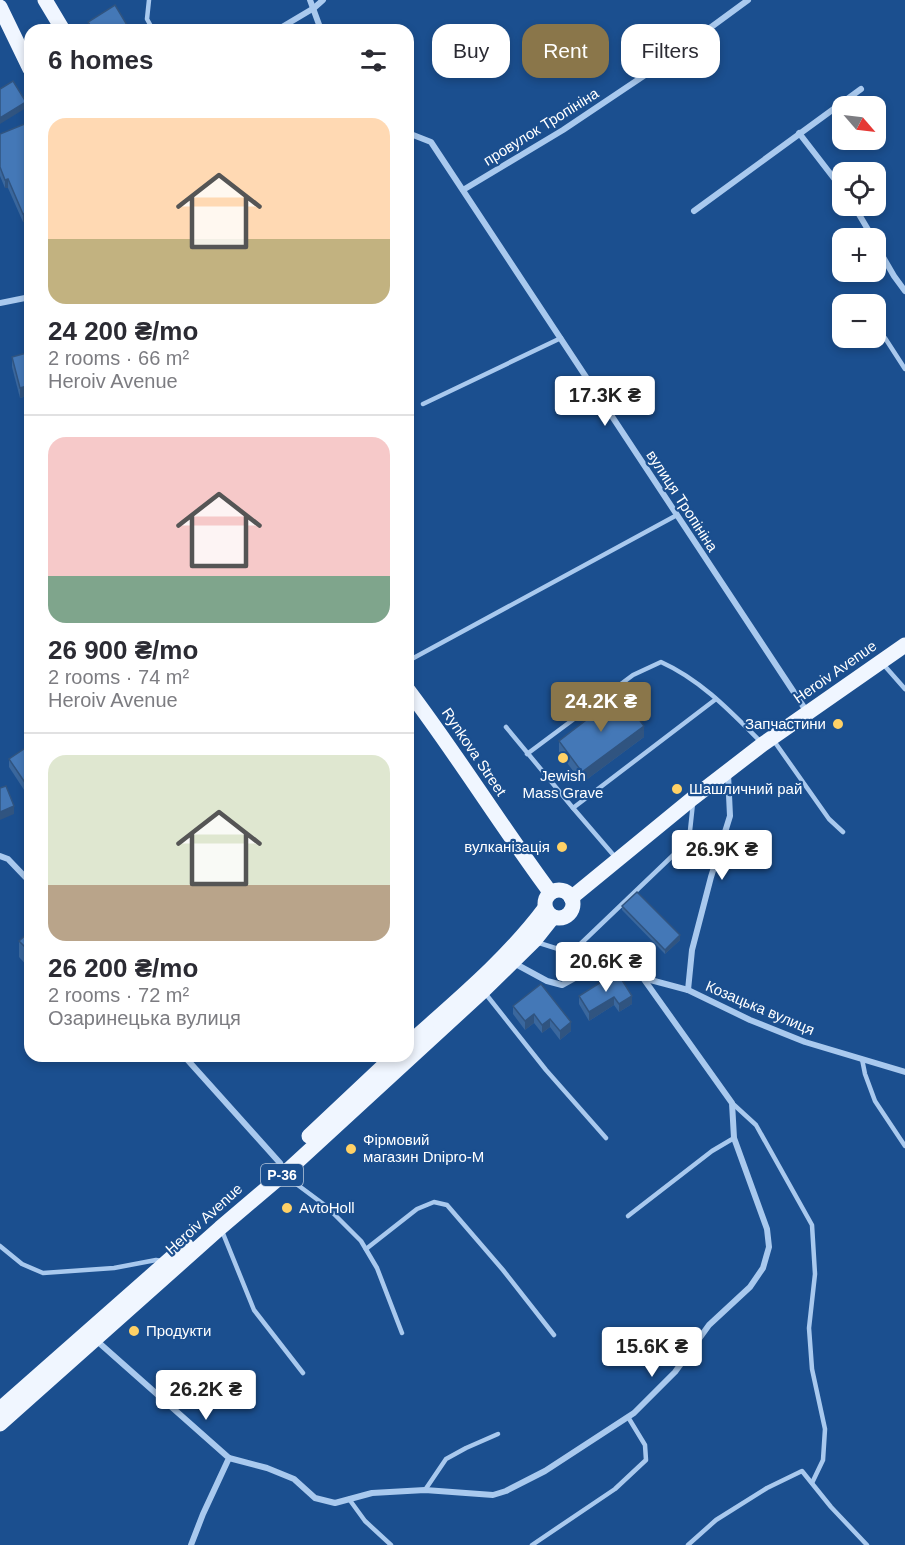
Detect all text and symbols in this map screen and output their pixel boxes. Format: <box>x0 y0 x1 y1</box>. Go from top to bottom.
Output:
chip: Buy <box>432 24 510 78</box>
chip: Rent <box>522 24 609 78</box>
chip: Filters <box>621 24 720 78</box>
icon: filters <box>357 44 390 77</box>
text: 6 homes <box>48 45 154 75</box>
street label: провулок Тропініна <box>480 84 602 169</box>
north arrow <box>832 96 886 150</box>
map controls <box>832 96 886 348</box>
icon: home <box>165 157 273 265</box>
button: locate <box>832 162 886 216</box>
button: + <box>832 228 886 282</box>
button: − <box>832 294 886 348</box>
text: 24 200 ₴/mo <box>48 316 198 346</box>
text: 2 rooms · 66 m² <box>48 347 189 369</box>
text: Heroiv Avenue <box>48 370 178 392</box>
pin: 17.3K ₴ <box>550 376 660 427</box>
text: 17.3K ₴ <box>569 384 641 406</box>
street label: вулиця Тропініна <box>643 447 722 555</box>
icon: home <box>165 476 273 584</box>
text: 26 900 ₴/mo <box>48 635 198 665</box>
street label: Heroiv Avenue <box>790 637 879 706</box>
text: 2 rooms · 74 m² <box>48 666 189 688</box>
pin: 24.2K ₴ <box>546 682 656 733</box>
text: Heroiv Avenue <box>48 689 178 711</box>
text: 24.2K ₴ <box>565 690 637 712</box>
street label: Rynkova Street <box>439 704 511 800</box>
place label: Запчастини <box>745 715 826 732</box>
marker: Запчастини <box>831 717 845 731</box>
marker: Jewish Mass Grave <box>556 751 570 765</box>
place label: Jewish Mass Grave <box>523 767 603 801</box>
place label: Шашличний рай <box>689 780 802 797</box>
marker: Шашличний рай <box>670 782 684 796</box>
icon: home <box>165 794 273 902</box>
pin: 26.9K ₴ <box>667 830 777 881</box>
place label: вулканізація <box>464 838 550 855</box>
text: 26.9K ₴ <box>686 838 758 860</box>
marker: вулканізація <box>555 840 569 854</box>
pin: 20.6K ₴ <box>551 942 661 993</box>
text: 20.6K ₴ <box>570 950 642 972</box>
text: 26 200 ₴/mo <box>48 953 198 983</box>
street label: Козацька вулиця <box>703 977 817 1038</box>
text: 2 rooms · 72 m² <box>48 984 189 1006</box>
text: Озаринецька вулиця <box>48 1007 241 1029</box>
place label: Фірмовий магазин Dnipro-M <box>363 1131 484 1165</box>
marker: Фірмовий магазин Dnipro-M <box>344 1142 358 1156</box>
road number: Р-36 <box>261 1164 303 1186</box>
street label: Heroiv Avenue <box>162 1180 246 1257</box>
place label: AvtoHoll <box>299 1199 355 1216</box>
marker: AvtoHoll <box>280 1201 294 1215</box>
place label: Продукти <box>146 1322 211 1339</box>
marker: Продукти <box>127 1324 141 1338</box>
pin: 15.6K ₴ <box>597 1327 707 1378</box>
text: 15.6K ₴ <box>616 1335 688 1357</box>
pin: 26.2K ₴ <box>151 1370 261 1421</box>
text: 26.2K ₴ <box>170 1378 242 1400</box>

